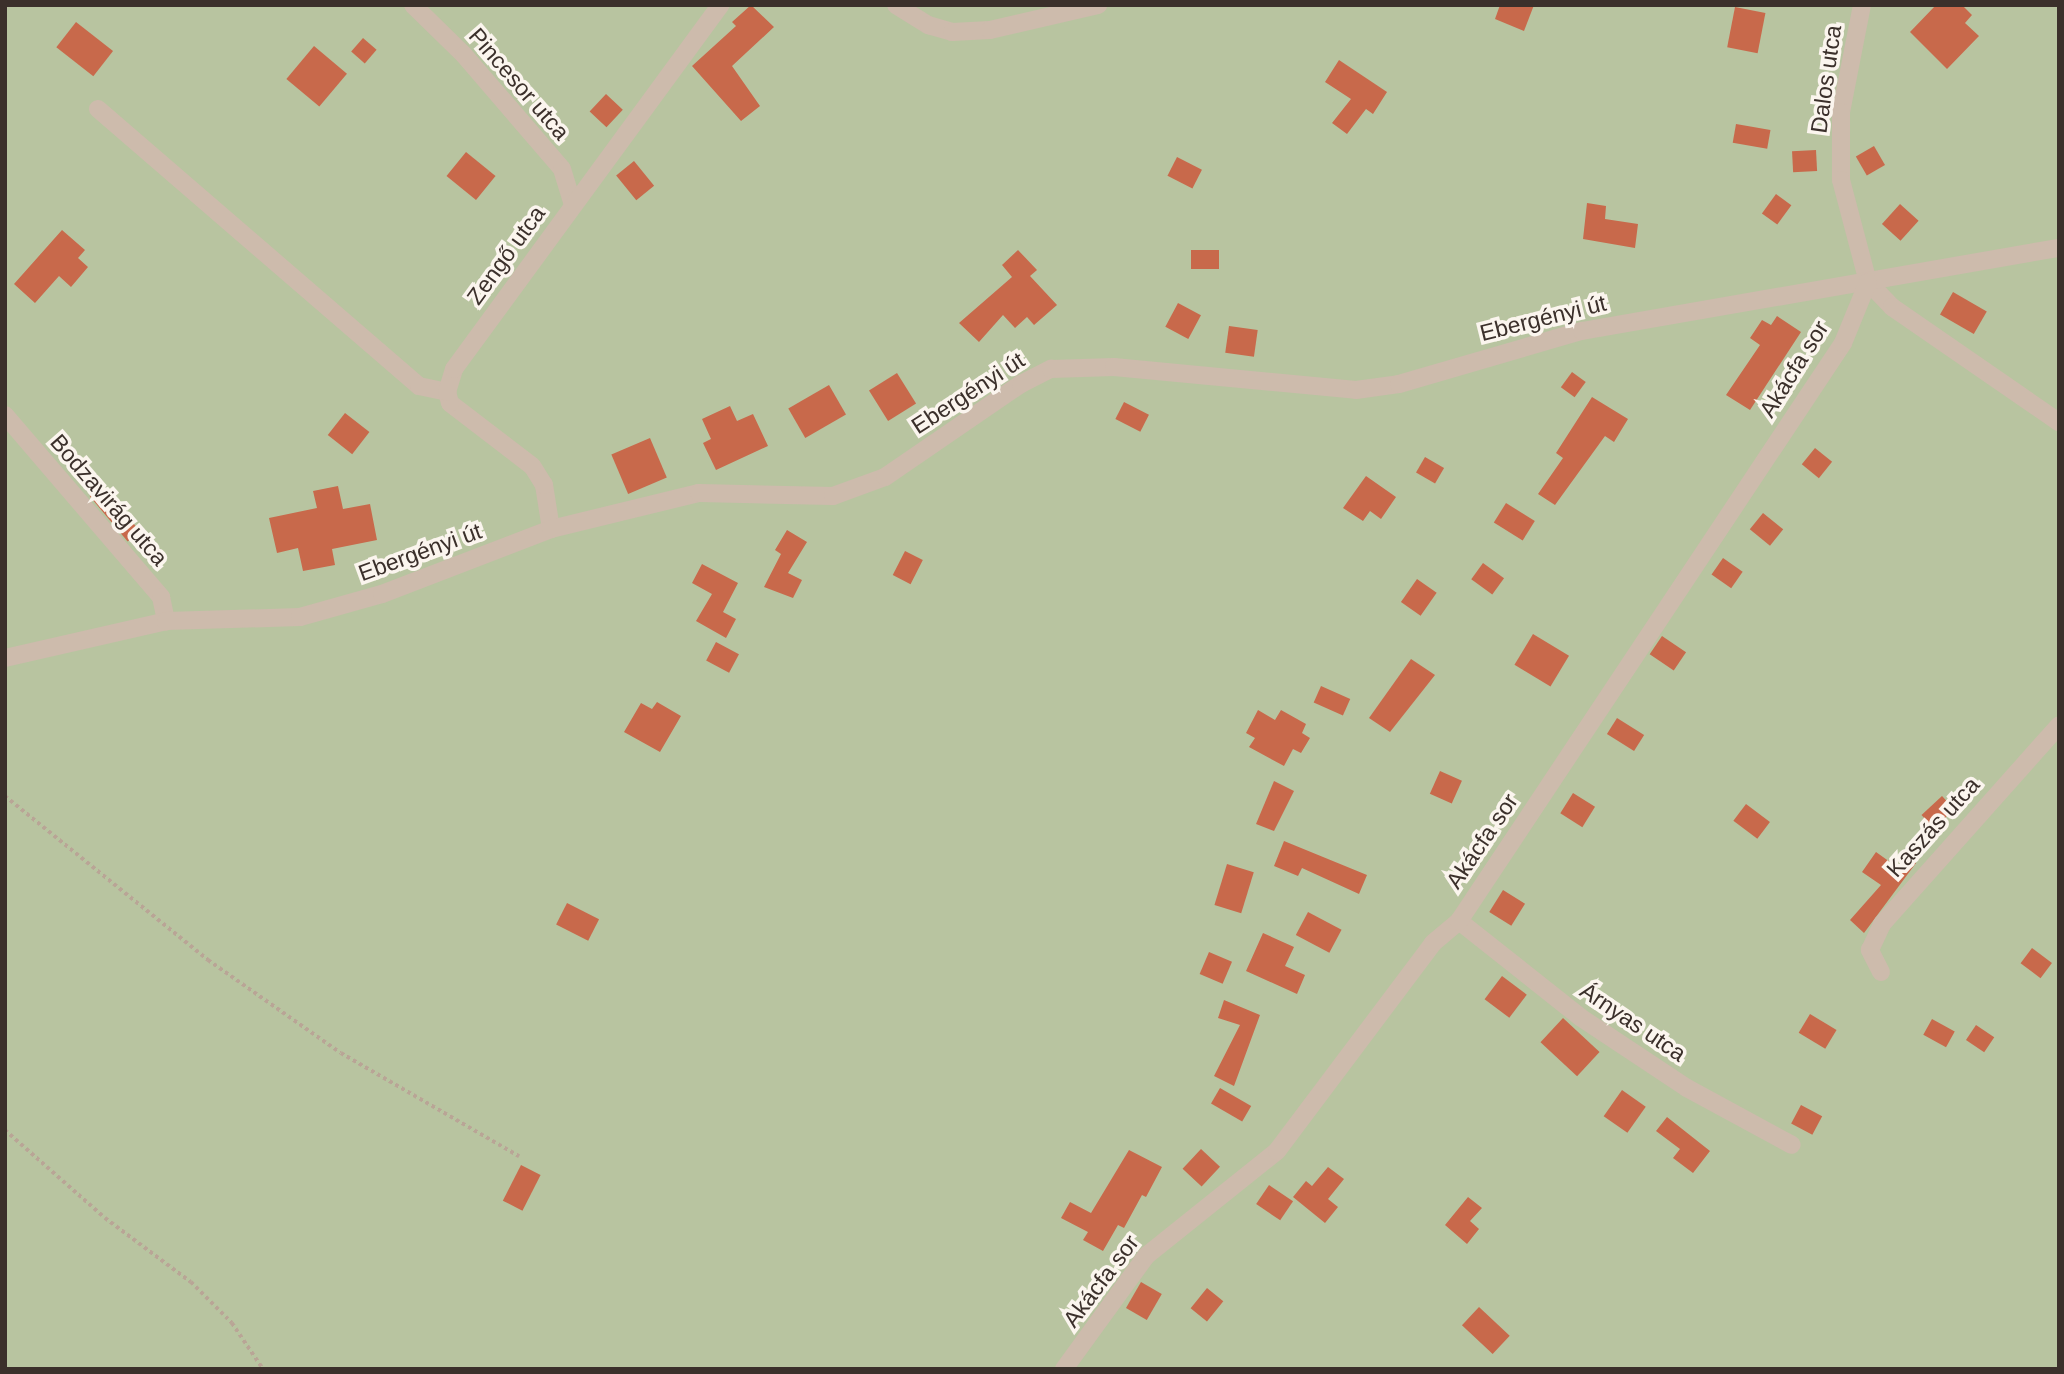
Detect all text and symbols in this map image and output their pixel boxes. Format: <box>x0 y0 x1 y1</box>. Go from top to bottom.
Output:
street label: Pincesor utca <box>463 22 575 146</box>
street label: Dalos utca <box>1805 23 1847 135</box>
street label: Zengő utca <box>461 200 551 310</box>
street label: Ebergényi út <box>1477 289 1609 347</box>
street label: Akácfa sor <box>1754 316 1834 422</box>
street label: Ebergényi út <box>906 346 1030 440</box>
street label: Bodzavirág utca <box>44 429 174 571</box>
street label: Ebergényi út <box>355 517 485 587</box>
street label: Kaszás utca <box>1881 771 1985 883</box>
street label: Akácfa sor <box>1440 788 1524 894</box>
street label: Árnyas utca <box>1575 977 1691 1067</box>
street label: Akácfa sor <box>1057 1229 1145 1333</box>

